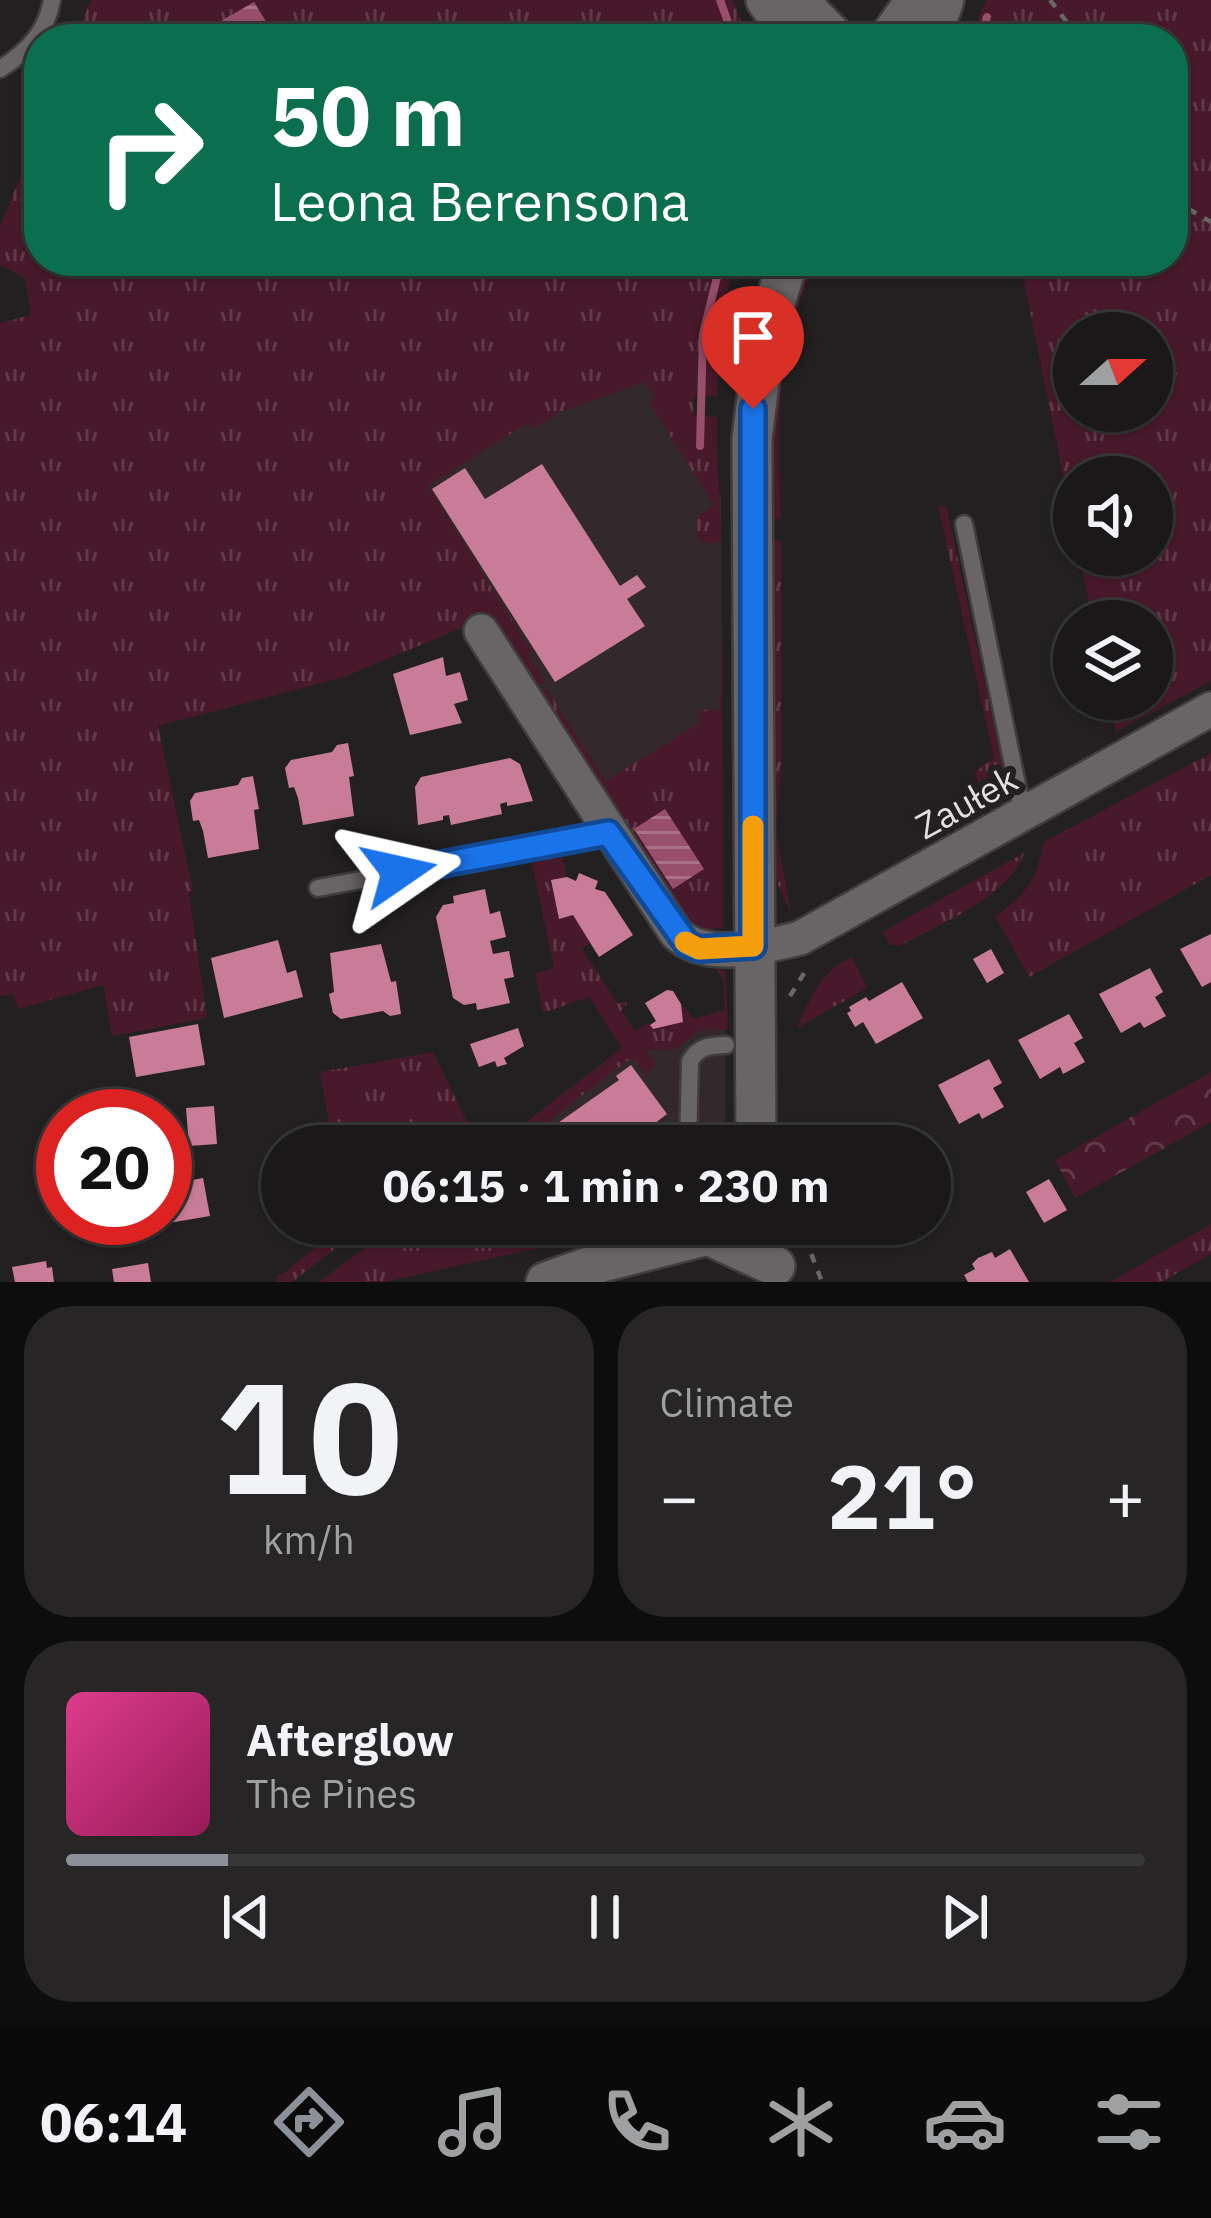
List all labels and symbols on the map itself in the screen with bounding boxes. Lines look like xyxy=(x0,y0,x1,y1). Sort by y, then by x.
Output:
pin xyxy=(702,286,804,409)
north arrow xyxy=(1053,312,1173,432)
street label: Zaułek xyxy=(907,755,1025,849)
position arrow xyxy=(336,809,462,935)
speed limit sign: 20 xyxy=(36,1089,192,1245)

